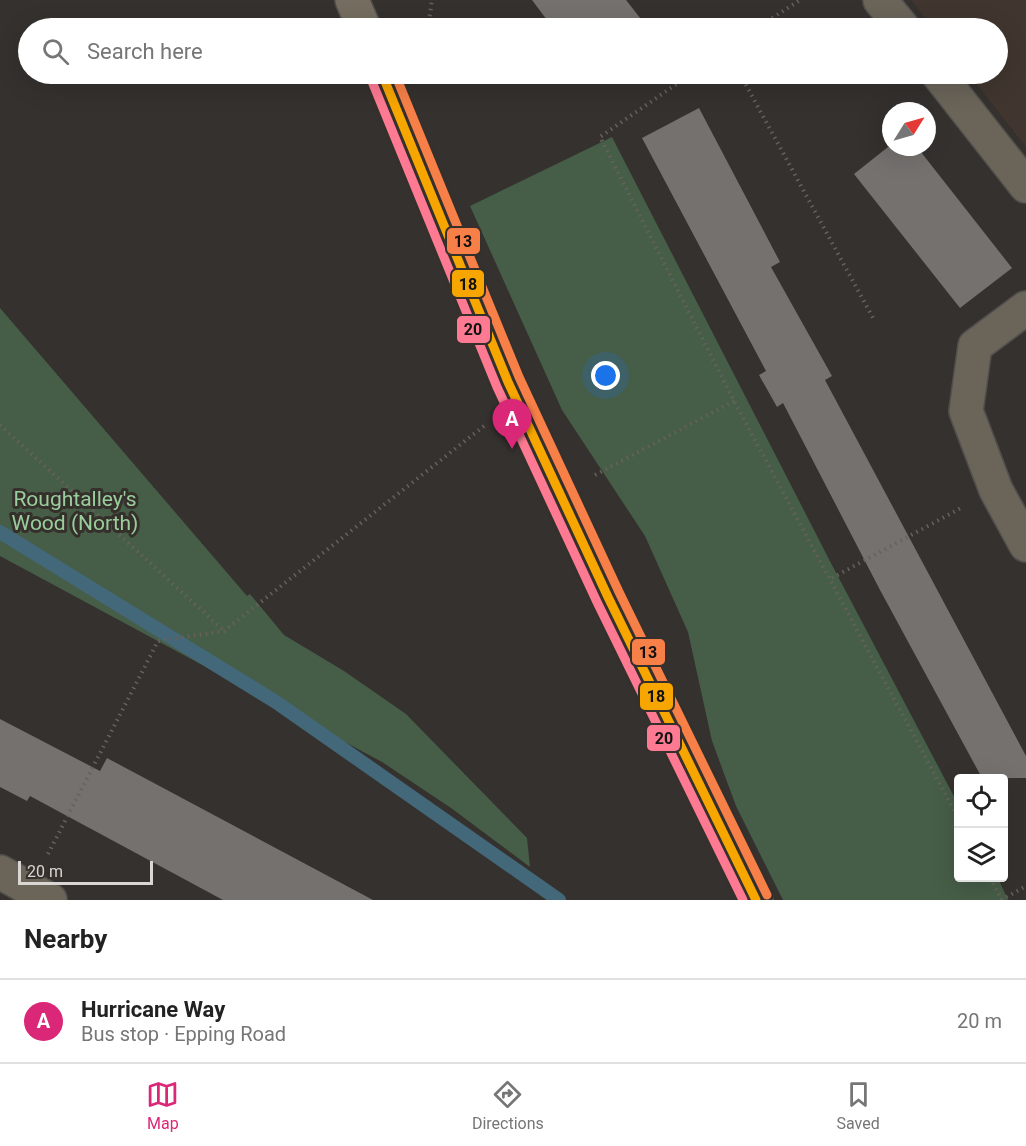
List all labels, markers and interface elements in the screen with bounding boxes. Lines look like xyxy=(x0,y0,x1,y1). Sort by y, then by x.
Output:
search box xyxy=(18,18,1008,84)
icon: search xyxy=(39,35,72,68)
text: Search here xyxy=(87,39,203,64)
north arrow xyxy=(882,102,936,156)
line badge: 13 xyxy=(446,227,481,255)
text: 13 xyxy=(454,232,472,251)
line badge: 18 xyxy=(451,269,485,298)
text: 18 xyxy=(459,275,477,294)
line badge: 20 xyxy=(456,315,491,344)
text: 20 xyxy=(464,320,482,339)
your location xyxy=(591,361,620,390)
pin: A xyxy=(492,400,532,449)
park label: Roughtalley's Wood (North) xyxy=(12,487,138,535)
line badge: 13 xyxy=(631,638,666,666)
text: 13 xyxy=(639,643,657,662)
line badge: 18 xyxy=(639,682,674,711)
text: 18 xyxy=(647,687,665,706)
line badge: 20 xyxy=(646,724,681,752)
text: 20 xyxy=(655,729,673,748)
map controls xyxy=(954,774,1008,882)
button: locate xyxy=(954,774,1008,828)
button: layers xyxy=(954,828,1008,882)
scale bar xyxy=(18,858,153,886)
text: 20 m xyxy=(27,862,63,881)
text: Nearby xyxy=(24,924,107,954)
text: Hurricane Way xyxy=(81,997,225,1022)
text: A xyxy=(37,1009,50,1033)
text: 20 m xyxy=(957,1009,1002,1033)
text: Bus stop · Epping Road xyxy=(81,1022,286,1046)
tab: Map xyxy=(146,1078,179,1133)
tab: Directions xyxy=(472,1078,544,1133)
tab: Saved xyxy=(836,1078,880,1133)

